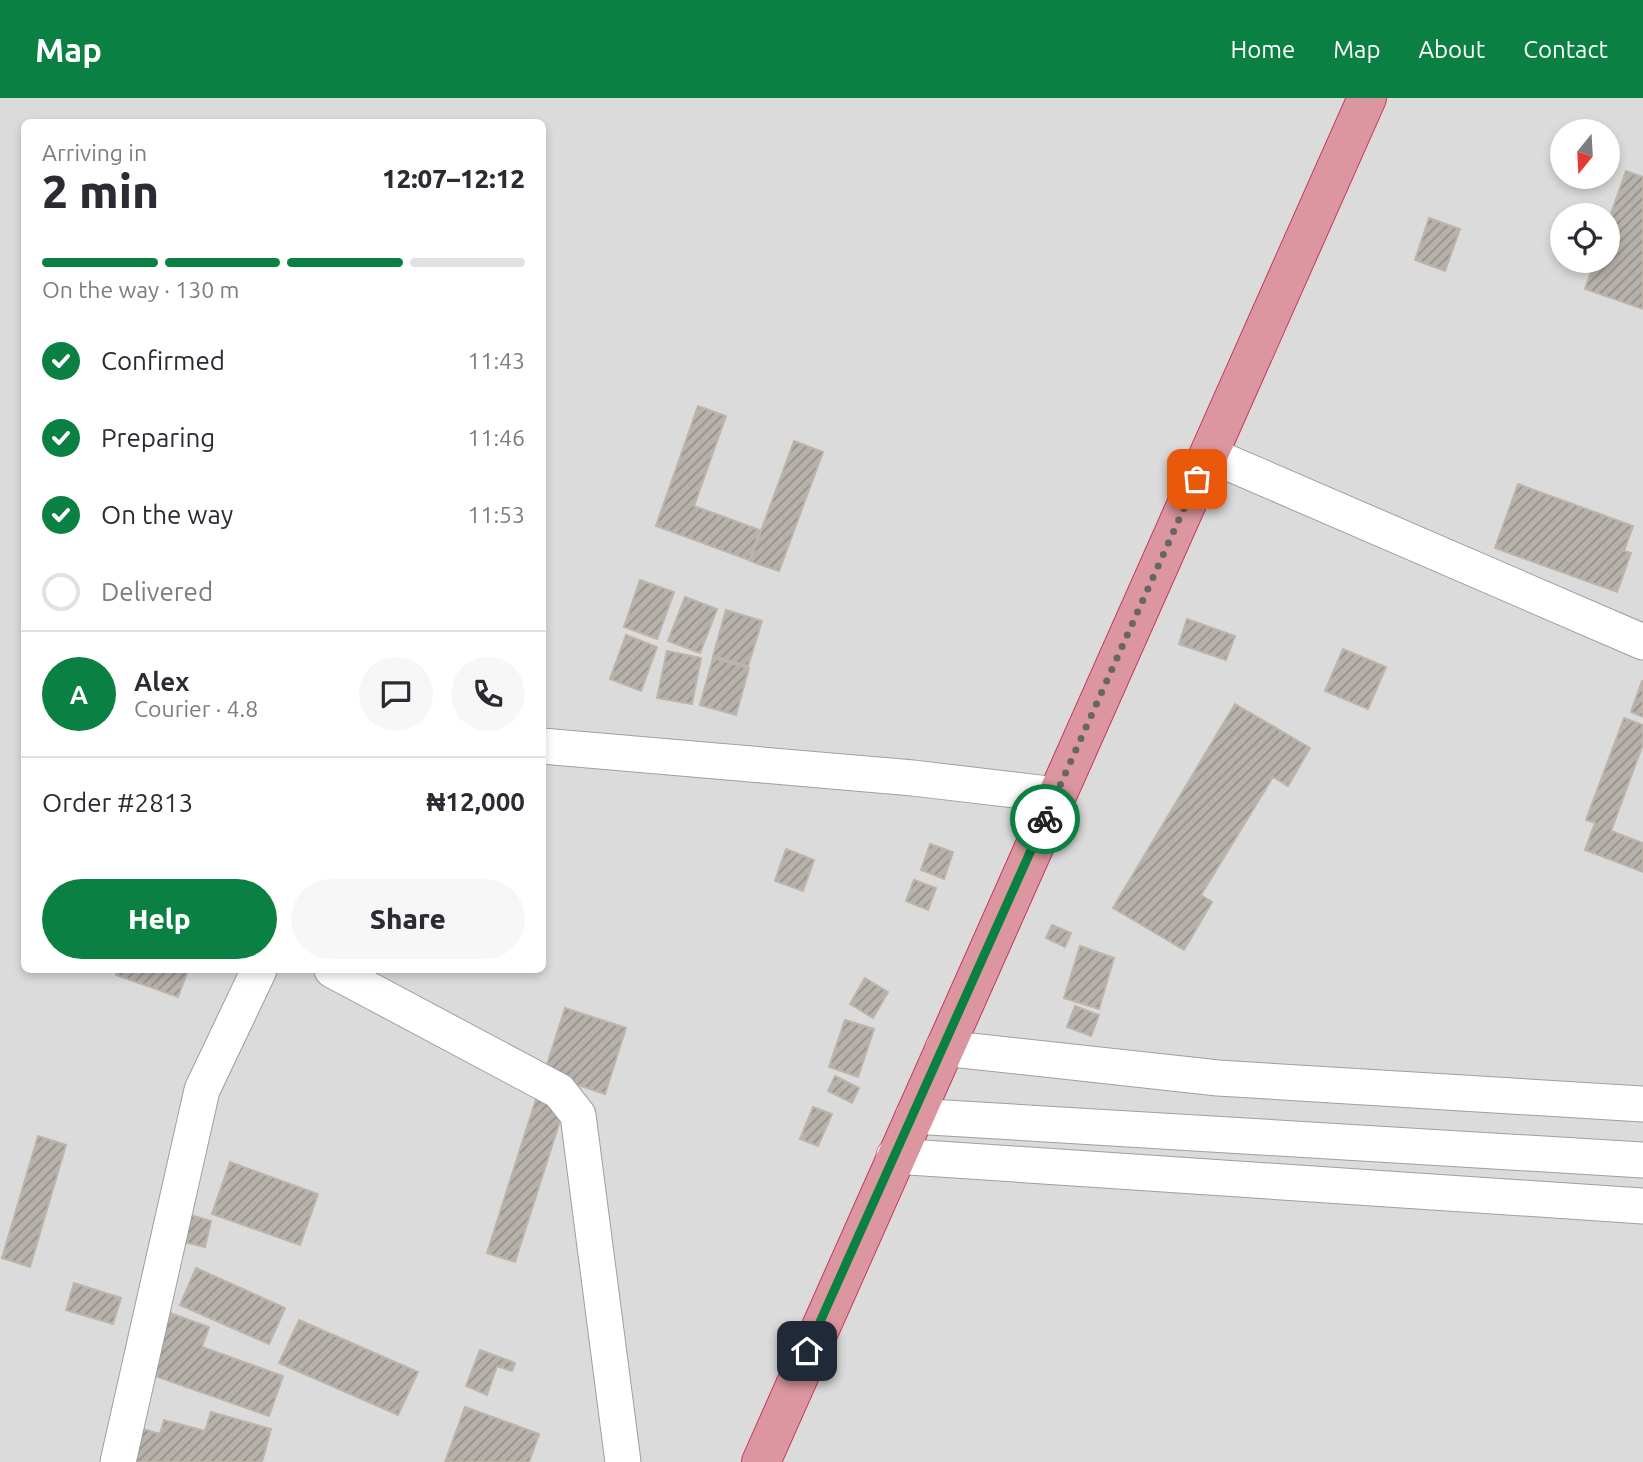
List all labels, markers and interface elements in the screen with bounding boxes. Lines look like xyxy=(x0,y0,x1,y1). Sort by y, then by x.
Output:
text: Map xyxy=(35,31,102,68)
text: Home xyxy=(1230,36,1295,63)
text: Map xyxy=(1333,36,1380,63)
text: About xyxy=(1418,36,1485,63)
text: Contact xyxy=(1523,36,1608,63)
north arrow xyxy=(1550,119,1620,189)
map controls xyxy=(1550,119,1620,273)
text: Arriving in xyxy=(42,140,147,165)
text: 12:07–12:12 xyxy=(382,164,525,193)
text: 2 min xyxy=(42,165,159,217)
button: locate xyxy=(1550,203,1620,273)
text: On the way · 130 m xyxy=(42,277,239,302)
icon: check xyxy=(42,342,80,380)
text: Confirmed xyxy=(101,346,225,375)
text: 11:43 xyxy=(467,348,525,373)
icon: check xyxy=(42,419,80,457)
text: Preparing xyxy=(101,423,215,452)
text: 11:46 xyxy=(467,425,525,450)
pin xyxy=(1167,449,1227,509)
icon: bag xyxy=(1178,460,1216,498)
icon: check xyxy=(42,496,80,534)
text: On the way xyxy=(101,500,233,529)
text: 11:53 xyxy=(467,502,525,527)
text: Delivered xyxy=(101,577,213,606)
button: chat xyxy=(359,657,433,731)
button: phone xyxy=(451,657,525,731)
text: Alex xyxy=(134,667,189,696)
text: A xyxy=(70,680,88,709)
text: Courier · 4.8 xyxy=(134,696,258,721)
courier xyxy=(1010,784,1080,854)
text: ₦12,000 xyxy=(427,787,525,816)
text: Order #2813 xyxy=(42,788,193,817)
icon: bike xyxy=(1026,800,1064,838)
button: Help xyxy=(42,879,277,959)
button: Share xyxy=(291,879,525,959)
pin xyxy=(777,1321,837,1381)
icon: home xyxy=(788,1332,826,1370)

